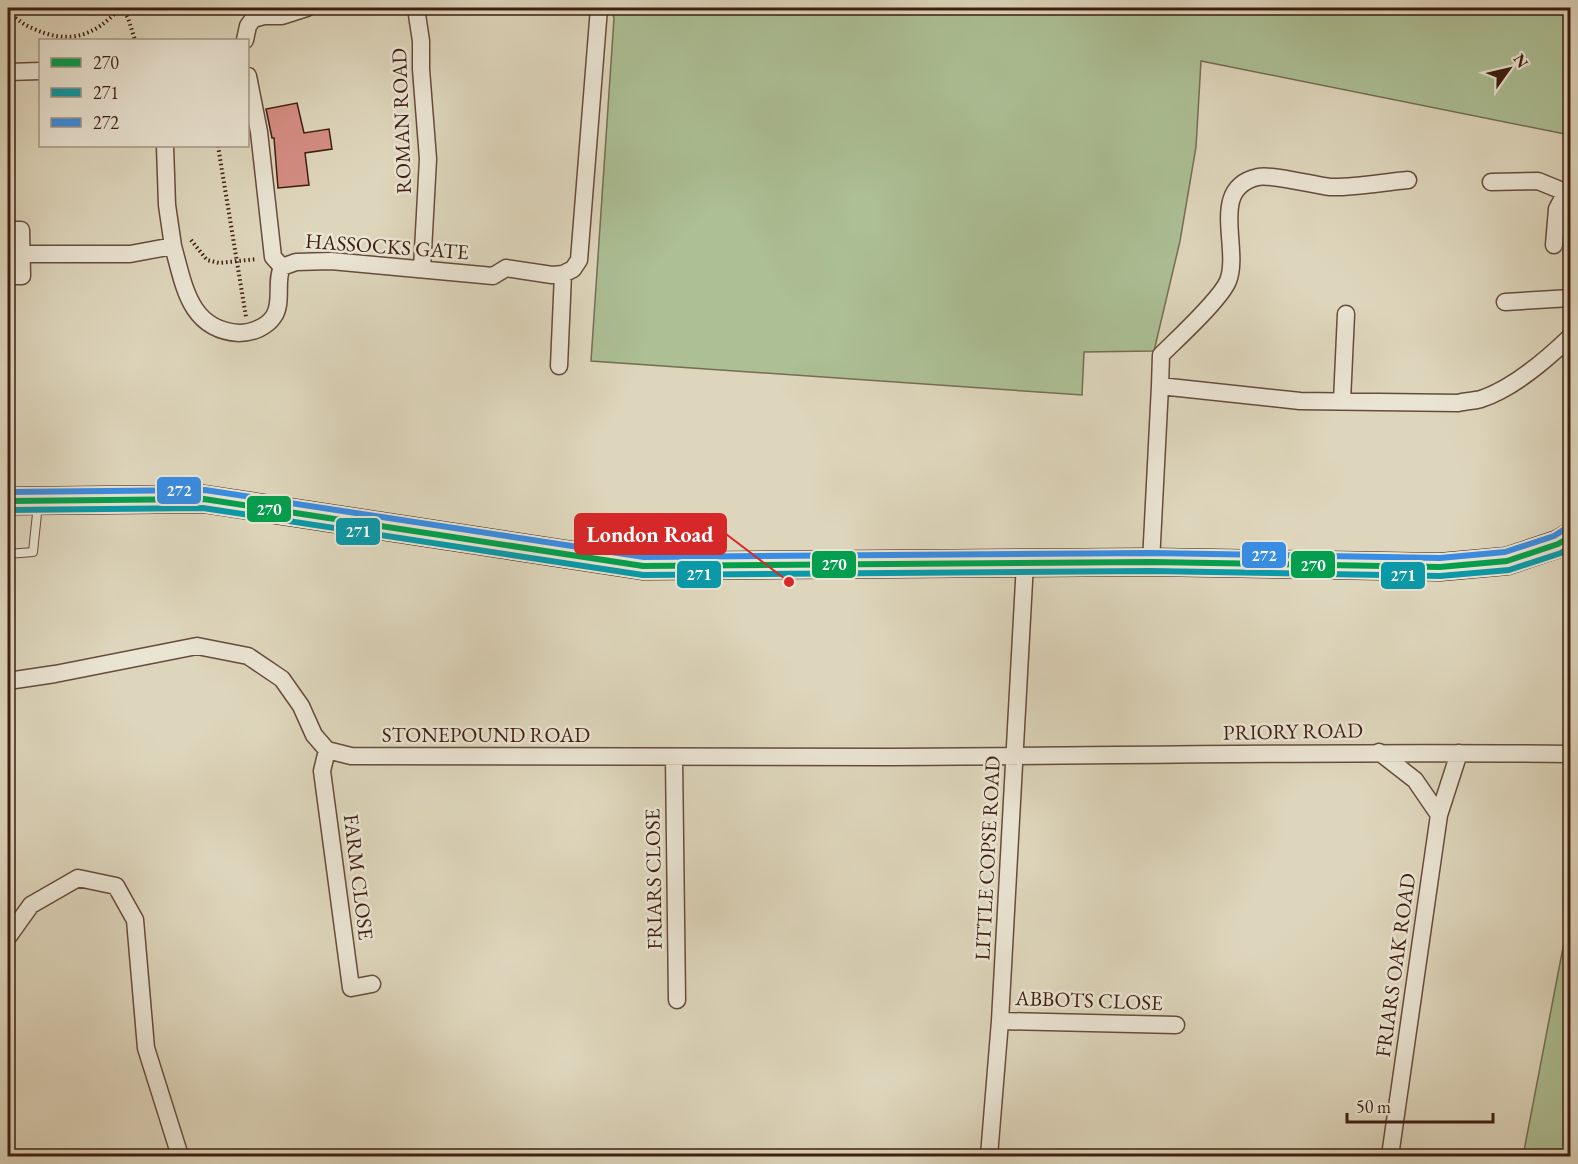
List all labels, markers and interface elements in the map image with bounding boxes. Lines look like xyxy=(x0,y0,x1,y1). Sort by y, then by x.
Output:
legend xyxy=(39,39,249,147)
north arrow xyxy=(1479,39,1539,99)
street label: ROMAN ROAD xyxy=(385,47,417,194)
text: N xyxy=(1509,50,1533,72)
text: 270 xyxy=(93,51,119,74)
text: 271 xyxy=(93,81,119,104)
text: 272 xyxy=(93,111,119,134)
street label: HASSOCKS GATE xyxy=(304,227,470,265)
line badge: 272 xyxy=(156,476,202,505)
text: 272 xyxy=(166,480,192,501)
line badge: 270 xyxy=(246,495,292,523)
text: 270 xyxy=(256,499,282,520)
callout: London Road xyxy=(575,514,726,554)
line badge: 271 xyxy=(335,517,381,546)
text: London Road xyxy=(587,520,713,549)
text: 271 xyxy=(345,521,371,542)
line badge: 272 xyxy=(1241,541,1287,569)
text: 272 xyxy=(1251,545,1277,566)
line badge: 270 xyxy=(811,550,857,579)
line badge: 270 xyxy=(1290,550,1336,579)
text: 270 xyxy=(821,554,847,575)
text: 270 xyxy=(1300,555,1326,576)
line badge: 271 xyxy=(676,560,722,589)
line badge: 271 xyxy=(1380,561,1426,590)
text: 271 xyxy=(686,564,712,585)
text: 271 xyxy=(1390,565,1416,586)
street label: PRIORY ROAD xyxy=(1223,716,1363,746)
street label: STONEPOUND ROAD xyxy=(382,721,590,748)
street label: LITTLE COPSE ROAD xyxy=(968,755,1006,961)
street label: FRIARS CLOSE xyxy=(638,808,668,950)
street label: FARM CLOSE xyxy=(338,813,380,942)
street label: FRIARS OAK ROAD xyxy=(1369,871,1421,1059)
street label: ABBOTS CLOSE xyxy=(1014,984,1163,1016)
scale bar xyxy=(1347,1086,1492,1124)
text: 50 m xyxy=(1356,1095,1391,1118)

